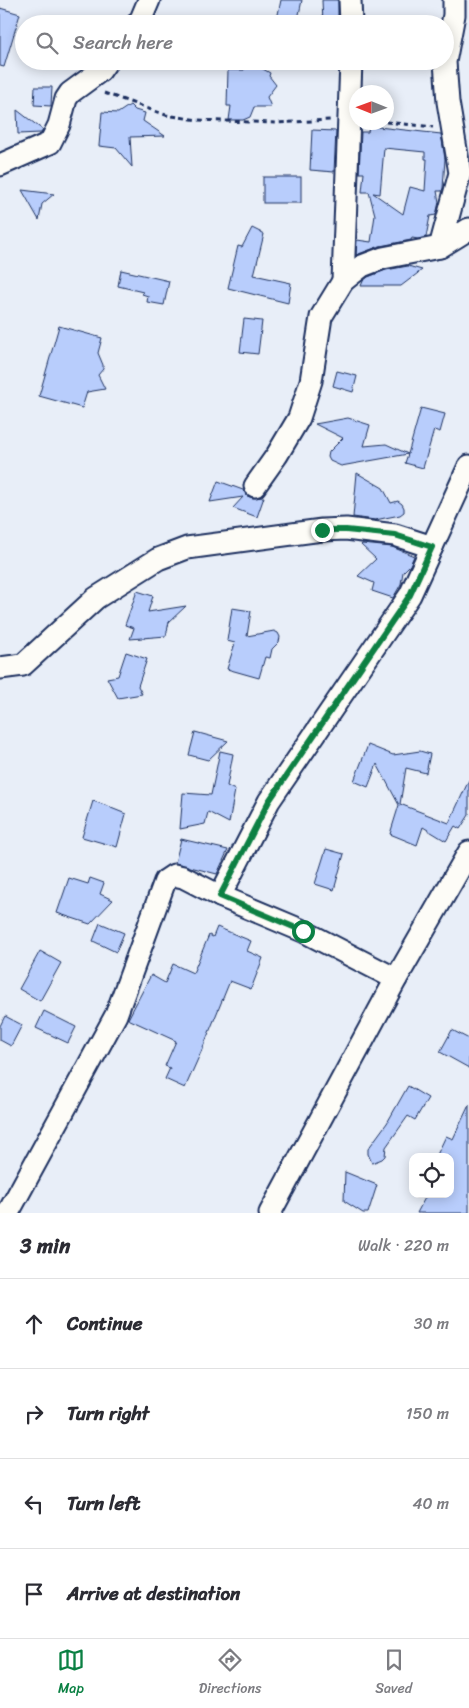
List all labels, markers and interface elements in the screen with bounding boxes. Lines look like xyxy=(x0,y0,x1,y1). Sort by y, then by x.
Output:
search box xyxy=(15,15,454,70)
text: Search here xyxy=(73,26,173,59)
icon: search xyxy=(33,29,61,57)
north arrow xyxy=(349,85,394,130)
route end xyxy=(311,519,334,542)
route start xyxy=(292,920,315,943)
map controls xyxy=(409,1153,454,1198)
button: locate xyxy=(409,1153,454,1198)
text: 3 min xyxy=(20,1227,70,1265)
text: Walk · 220 m xyxy=(358,1231,449,1260)
text: Continue xyxy=(67,1307,143,1340)
text: 30 m xyxy=(414,1309,449,1338)
icon: ahead xyxy=(20,1310,48,1338)
text: Turn right xyxy=(67,1397,149,1430)
text: 150 m xyxy=(406,1399,449,1428)
icon: right xyxy=(20,1400,48,1428)
text: Turn left xyxy=(67,1487,140,1520)
text: 40 m xyxy=(412,1489,449,1518)
icon: left xyxy=(20,1490,48,1518)
text: Arrive at destination xyxy=(67,1577,240,1610)
icon: arrive xyxy=(20,1580,48,1608)
tab: Map xyxy=(57,1646,85,1701)
tab: Directions xyxy=(199,1646,261,1701)
tab: Saved xyxy=(375,1646,412,1701)

